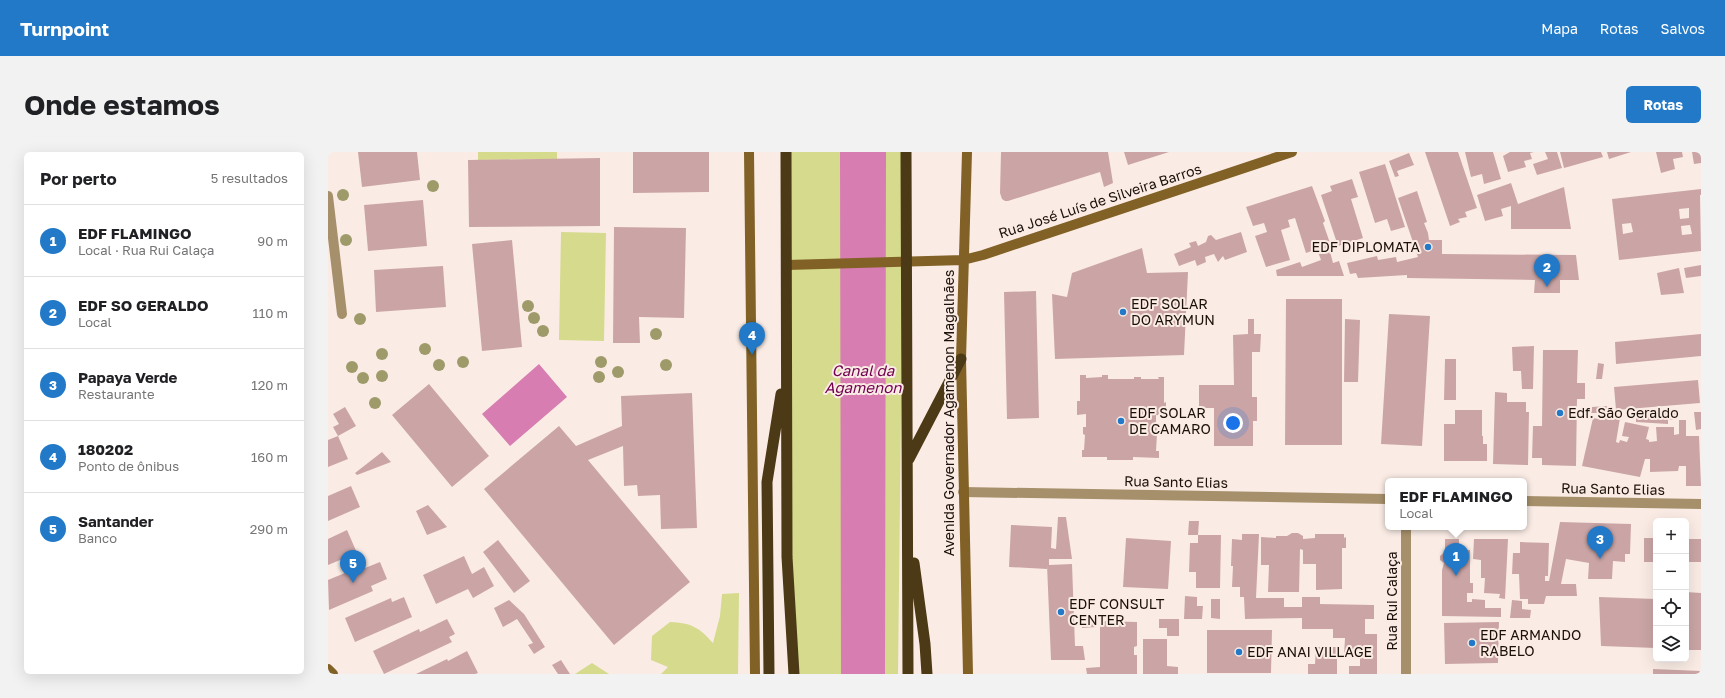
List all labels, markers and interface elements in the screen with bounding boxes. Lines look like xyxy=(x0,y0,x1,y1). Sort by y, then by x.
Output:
text: Turnpoint xyxy=(20,17,109,40)
text: Mapa xyxy=(1541,20,1578,37)
text: Rotas xyxy=(1600,20,1639,37)
text: Salvos xyxy=(1661,20,1705,37)
button: Rotas xyxy=(1626,86,1701,123)
text: Onde estamos xyxy=(24,88,220,121)
street label: Rua José Luís de Silveira Barros xyxy=(996,160,1203,241)
text: Por perto xyxy=(40,168,117,189)
text: 5 resultados xyxy=(211,170,288,186)
text: EDF FLAMINGO xyxy=(78,224,192,242)
text: 1 xyxy=(50,233,56,249)
text: 90 m xyxy=(257,233,288,249)
place label: EDF DIPLOMATA xyxy=(1311,238,1421,255)
text: Local · Rua Rui Calaça xyxy=(78,242,214,258)
marker: EDF DIPLOMATA xyxy=(1423,242,1433,252)
pin: 2 xyxy=(1534,254,1560,287)
street label: Avenida Governador Agamenon Magalhães xyxy=(940,270,957,556)
place label: EDF SOLAR DO ARYMUN xyxy=(1131,295,1215,328)
text: EDF SO GERALDO xyxy=(78,296,208,314)
text: 2 xyxy=(49,305,57,321)
text: 110 m xyxy=(253,305,288,321)
marker: EDF SOLAR DO ARYMUN xyxy=(1118,307,1128,317)
text: Local xyxy=(78,314,112,330)
pin: 4 xyxy=(739,322,765,355)
water label: Canal da Agamenon xyxy=(824,361,902,397)
text: Papaya Verde xyxy=(78,368,177,386)
text: 3 xyxy=(49,377,57,393)
text: 120 m xyxy=(251,377,288,393)
text: Restaurante xyxy=(78,386,154,402)
place label: EDF SOLAR DE CAMARO xyxy=(1129,404,1211,437)
place label: Edf. São Geraldo xyxy=(1568,404,1679,421)
marker: Edf. São Geraldo xyxy=(1555,408,1565,418)
your location xyxy=(1223,413,1243,433)
marker: EDF SOLAR DE CAMARO xyxy=(1116,416,1126,426)
text: 180202 xyxy=(78,440,133,458)
text: 4 xyxy=(49,449,57,465)
text: 160 m xyxy=(251,449,288,465)
text: Ponto de ônibus xyxy=(78,458,179,474)
street label: Rua Santo Elias xyxy=(1124,472,1228,491)
popup xyxy=(1385,478,1527,530)
street label: Rua Santo Elias xyxy=(1561,479,1665,498)
text: EDF FLAMINGO xyxy=(1399,487,1513,505)
text: Local xyxy=(1399,505,1433,521)
text: Santander xyxy=(78,512,154,530)
map controls xyxy=(1653,518,1689,662)
button: + xyxy=(1653,518,1689,554)
text: 5 xyxy=(49,521,57,537)
text: 290 m xyxy=(250,521,288,537)
pin: 3 xyxy=(1587,526,1613,559)
text: Banco xyxy=(78,530,117,546)
pin: 1 xyxy=(1443,543,1469,576)
pin: 5 xyxy=(340,550,366,583)
street label: Rua Rui Calaça xyxy=(1383,551,1400,651)
button: − xyxy=(1653,554,1689,590)
button: locate xyxy=(1653,590,1689,626)
place label: EDF CONSULT CENTER xyxy=(1069,595,1165,628)
marker: EDF CONSULT CENTER xyxy=(1056,607,1066,617)
place label: EDF ARMANDO RABELO xyxy=(1480,626,1581,659)
button: layers xyxy=(1653,626,1689,662)
marker: EDF ARMANDO RABELO xyxy=(1467,638,1477,648)
place label: EDF ANAI VILLAGE xyxy=(1247,643,1372,660)
marker: EDF ANAI VILLAGE xyxy=(1234,647,1244,657)

